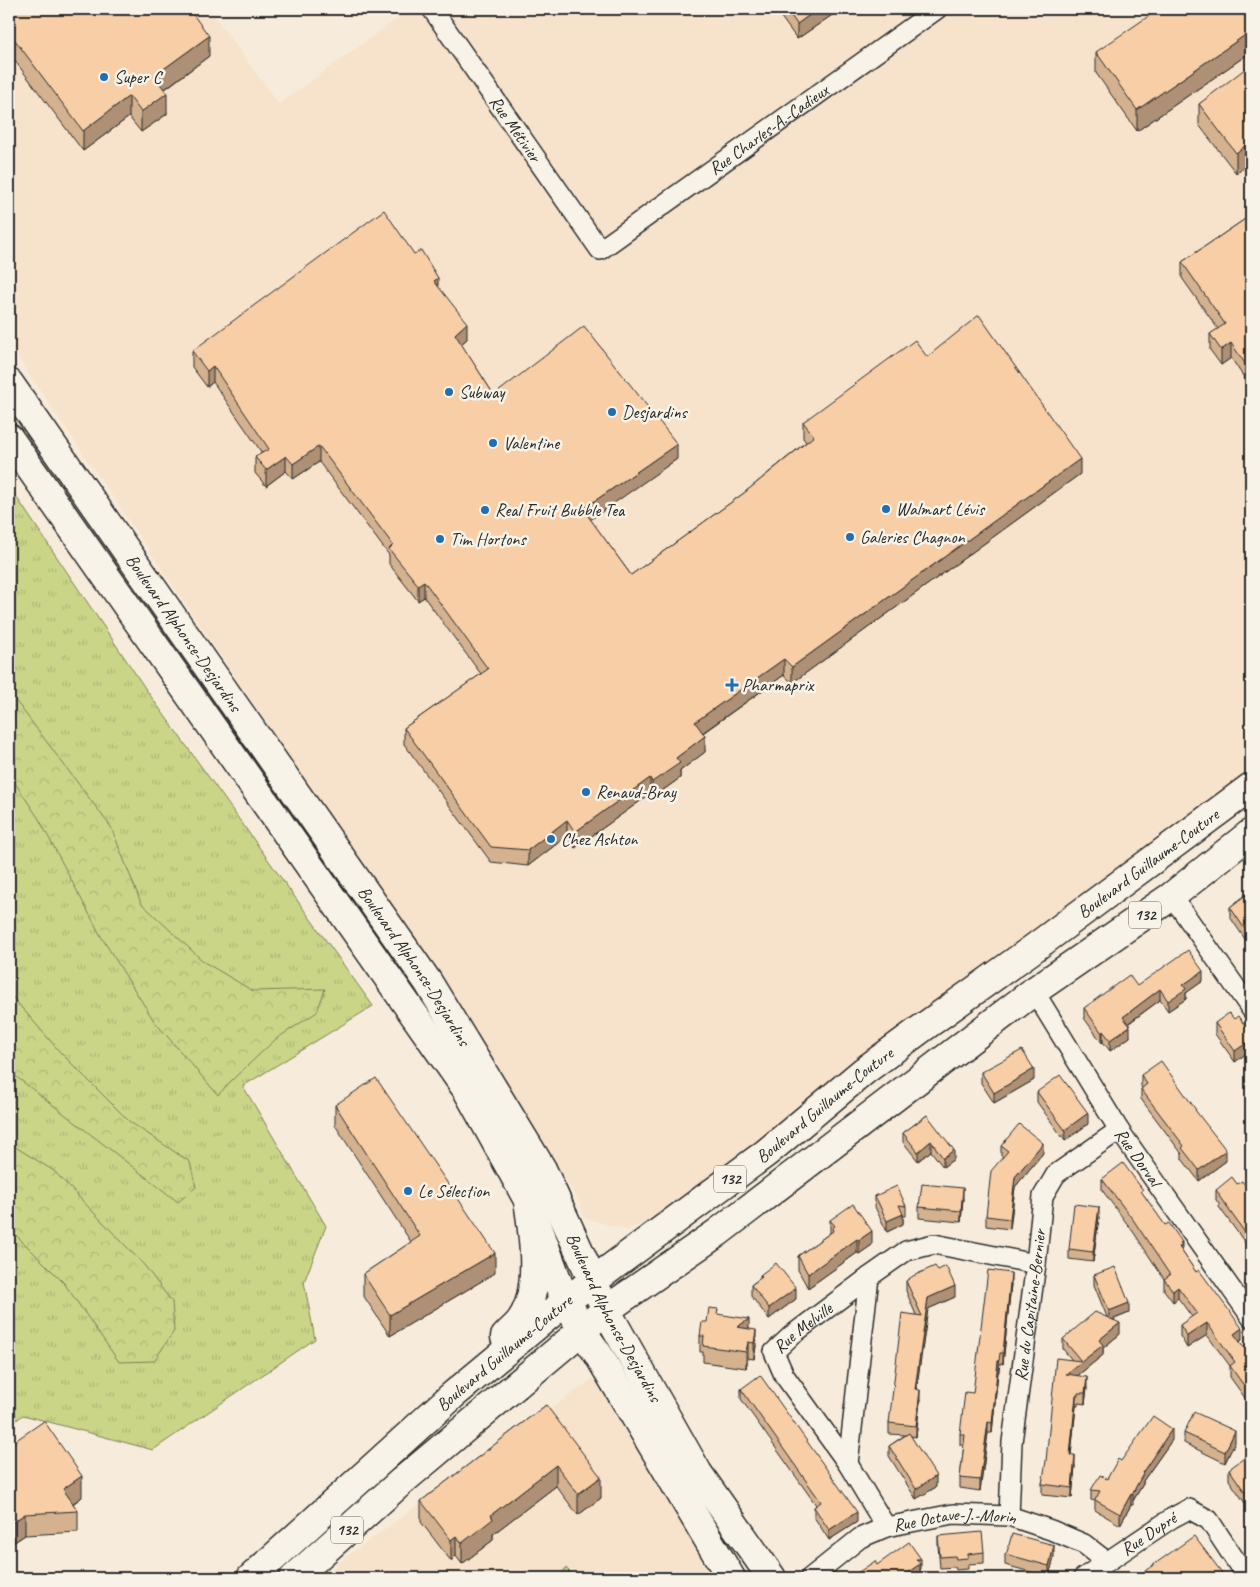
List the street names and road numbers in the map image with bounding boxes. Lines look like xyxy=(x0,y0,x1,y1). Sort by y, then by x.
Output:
street label: Rue Charles-A.-Cadieux xyxy=(704,78,834,180)
street label: Rue Métivier xyxy=(485,91,547,167)
street label: Boulevard Alphonse-Desjardins xyxy=(121,550,248,718)
street label: Boulevard Guillaume-Couture xyxy=(1073,803,1224,923)
street label: Boulevard Alphonse-Desjardins xyxy=(353,882,476,1051)
road number: 132 xyxy=(1129,902,1161,928)
street label: Boulevard Guillaume-Couture xyxy=(752,1042,898,1168)
street label: Rue Dorval xyxy=(1110,1124,1168,1193)
road number: 132 xyxy=(714,1166,746,1192)
street label: Rue du Capitaine-Bernier xyxy=(1009,1227,1051,1382)
street label: Boulevard Alphonse-Desjardins xyxy=(561,1229,668,1407)
street label: Boulevard Guillaume-Couture xyxy=(432,1289,577,1416)
street label: Rue Melville xyxy=(769,1297,838,1358)
street label: Rue Octave-J.-Morin xyxy=(891,1503,1021,1536)
street label: Rue Dupré xyxy=(1117,1506,1183,1560)
road number: 132 xyxy=(331,1516,363,1544)

